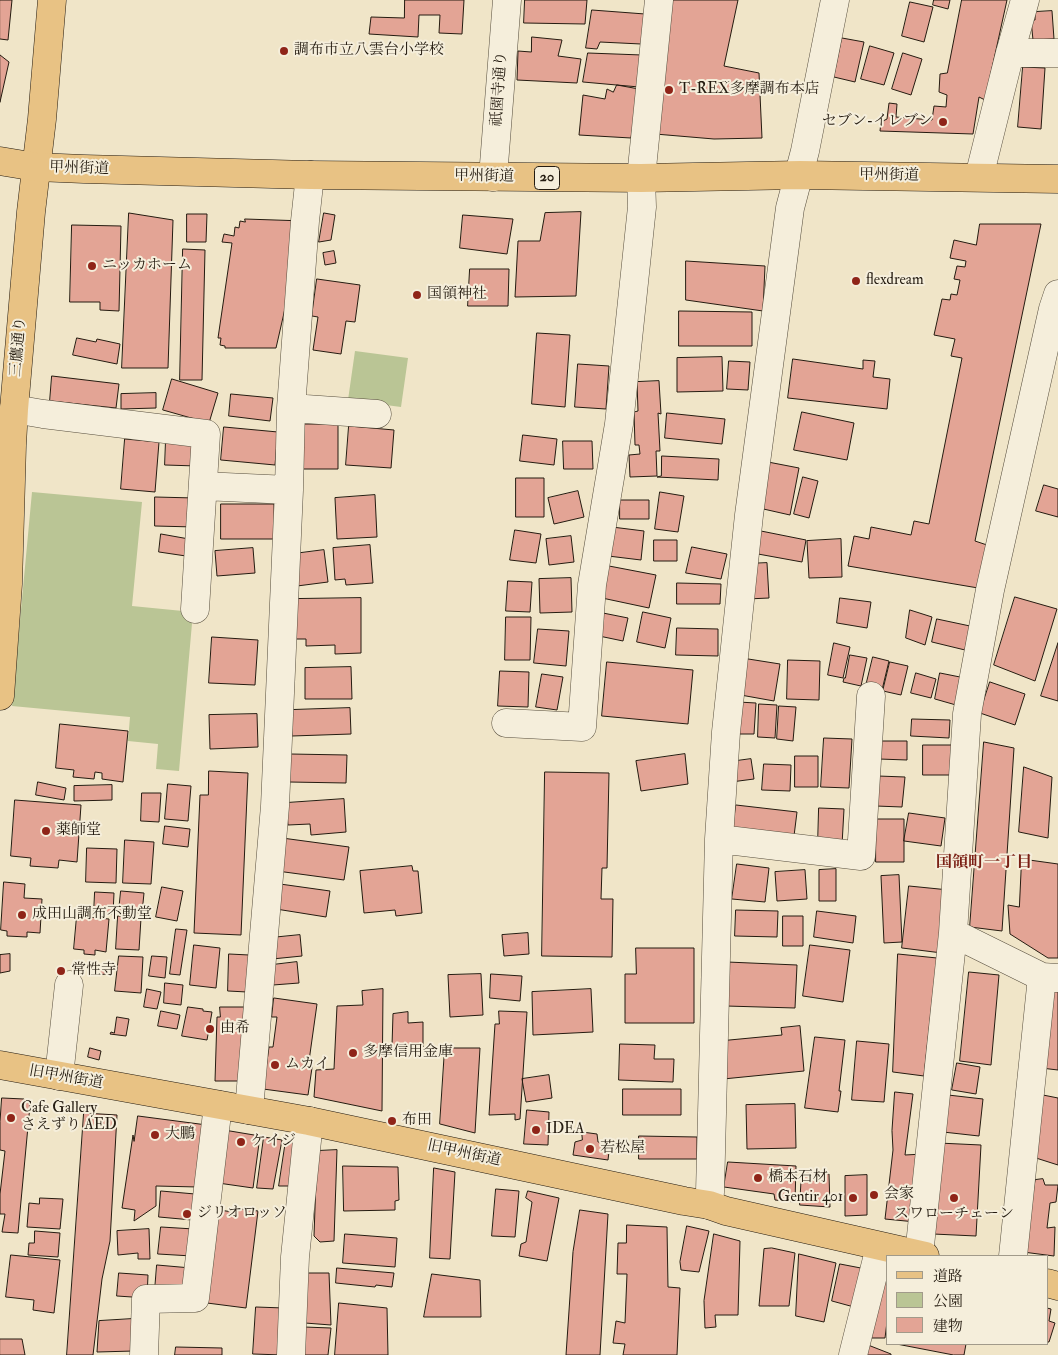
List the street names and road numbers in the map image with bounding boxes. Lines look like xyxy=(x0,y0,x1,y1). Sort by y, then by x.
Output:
street label: 祇園寺通り xyxy=(488,51,512,127)
street label: 甲州街道 xyxy=(49,159,109,179)
street label: 甲州街道 xyxy=(859,166,919,186)
street label: 甲州街道 xyxy=(454,167,514,187)
road number: 20 xyxy=(534,167,560,190)
street label: 三鷹通り xyxy=(7,316,31,378)
street label: 旧甲州街道 xyxy=(28,1063,104,1093)
street label: 旧甲州街道 xyxy=(425,1137,503,1171)

